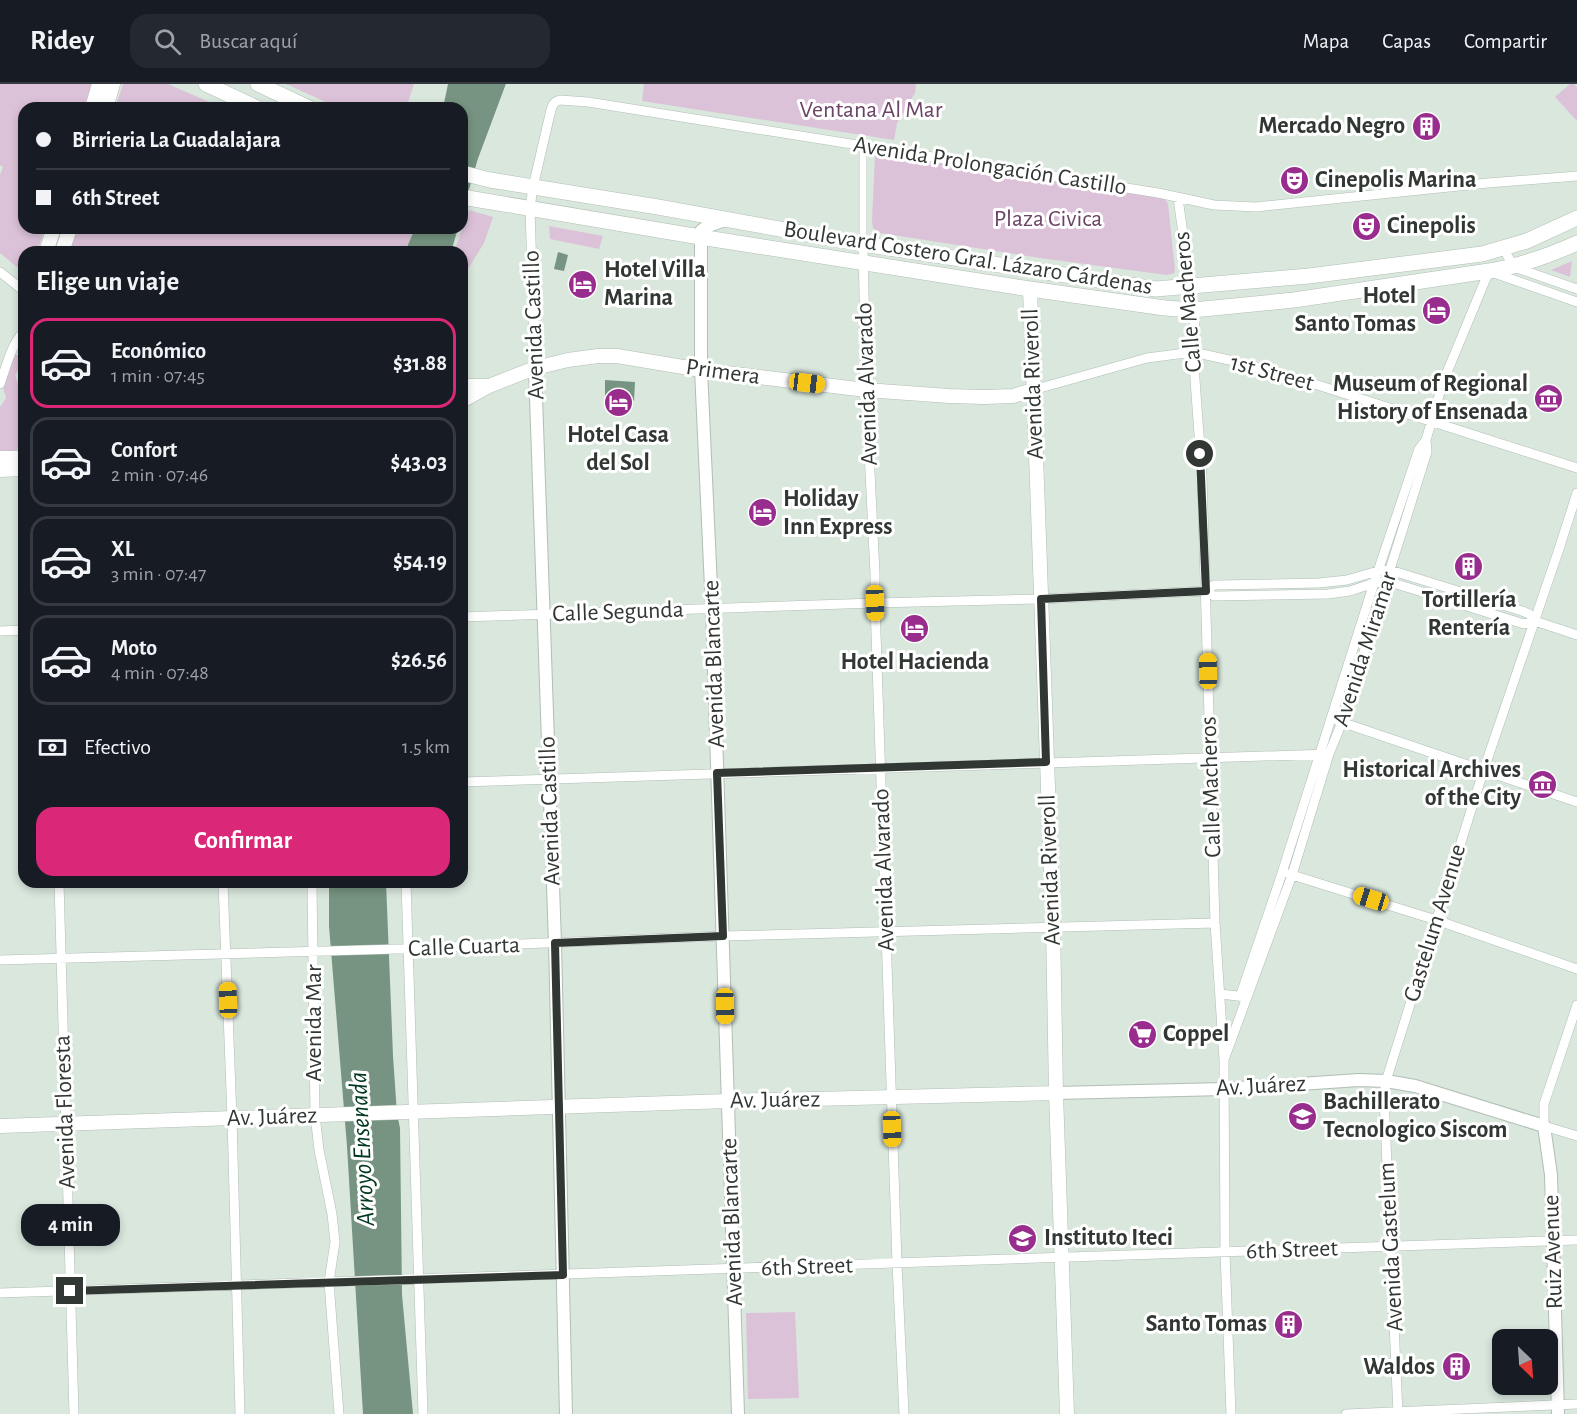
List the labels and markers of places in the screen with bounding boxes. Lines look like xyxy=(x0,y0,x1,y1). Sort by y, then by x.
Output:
building icon: Mercado Negro xyxy=(1410,110,1442,142)
place label: Mercado Negro xyxy=(1258,114,1405,138)
theatre icon: Cinepolis Marina xyxy=(1278,164,1310,196)
place label: Cinepolis Marina xyxy=(1315,168,1477,192)
theatre icon: Cinepolis xyxy=(1350,210,1382,242)
place label: Cinepolis xyxy=(1387,214,1476,238)
place label: Hotel Villa Marina xyxy=(604,258,706,310)
hotel icon: Hotel Villa Marina xyxy=(567,268,599,300)
place label: Hotel Santo Tomas xyxy=(1295,284,1416,336)
hotel icon: Hotel Santo Tomas xyxy=(1421,294,1453,326)
place label: Museum of Regional History of Ensenada xyxy=(1333,372,1528,424)
museum icon: Museum of Regional History of Ensenada xyxy=(1533,382,1565,414)
hotel icon: Hotel Casa del Sol xyxy=(602,386,634,418)
place label: Hotel Casa del Sol xyxy=(567,423,669,475)
place label: Holiday Inn Express xyxy=(783,487,893,539)
hotel icon: Holiday Inn Express xyxy=(746,497,778,529)
building icon: Tortillería Rentería xyxy=(1453,551,1485,583)
place label: Tortillería Rentería xyxy=(1421,588,1517,640)
hotel icon: Hotel Hacienda xyxy=(899,613,931,645)
place label: Hotel Hacienda xyxy=(841,650,989,674)
place label: Historical Archives of the City xyxy=(1342,758,1521,810)
museum icon: Historical Archives of the City xyxy=(1526,768,1558,800)
supermarket icon: Coppel xyxy=(1126,1018,1158,1050)
place label: Coppel xyxy=(1163,1022,1229,1046)
place label: Bachillerato Tecnologico Siscom xyxy=(1323,1090,1507,1142)
school or university icon: Bachillerato Tecnologico Siscom xyxy=(1286,1100,1318,1132)
school or university icon: Instituto Iteci xyxy=(1007,1222,1039,1254)
place label: Instituto Iteci xyxy=(1044,1226,1173,1250)
building icon: Santo Tomas xyxy=(1272,1308,1304,1340)
place label: Santo Tomas xyxy=(1146,1312,1267,1336)
building icon: Waldos xyxy=(1440,1351,1472,1383)
place label: Waldos xyxy=(1363,1355,1435,1379)

